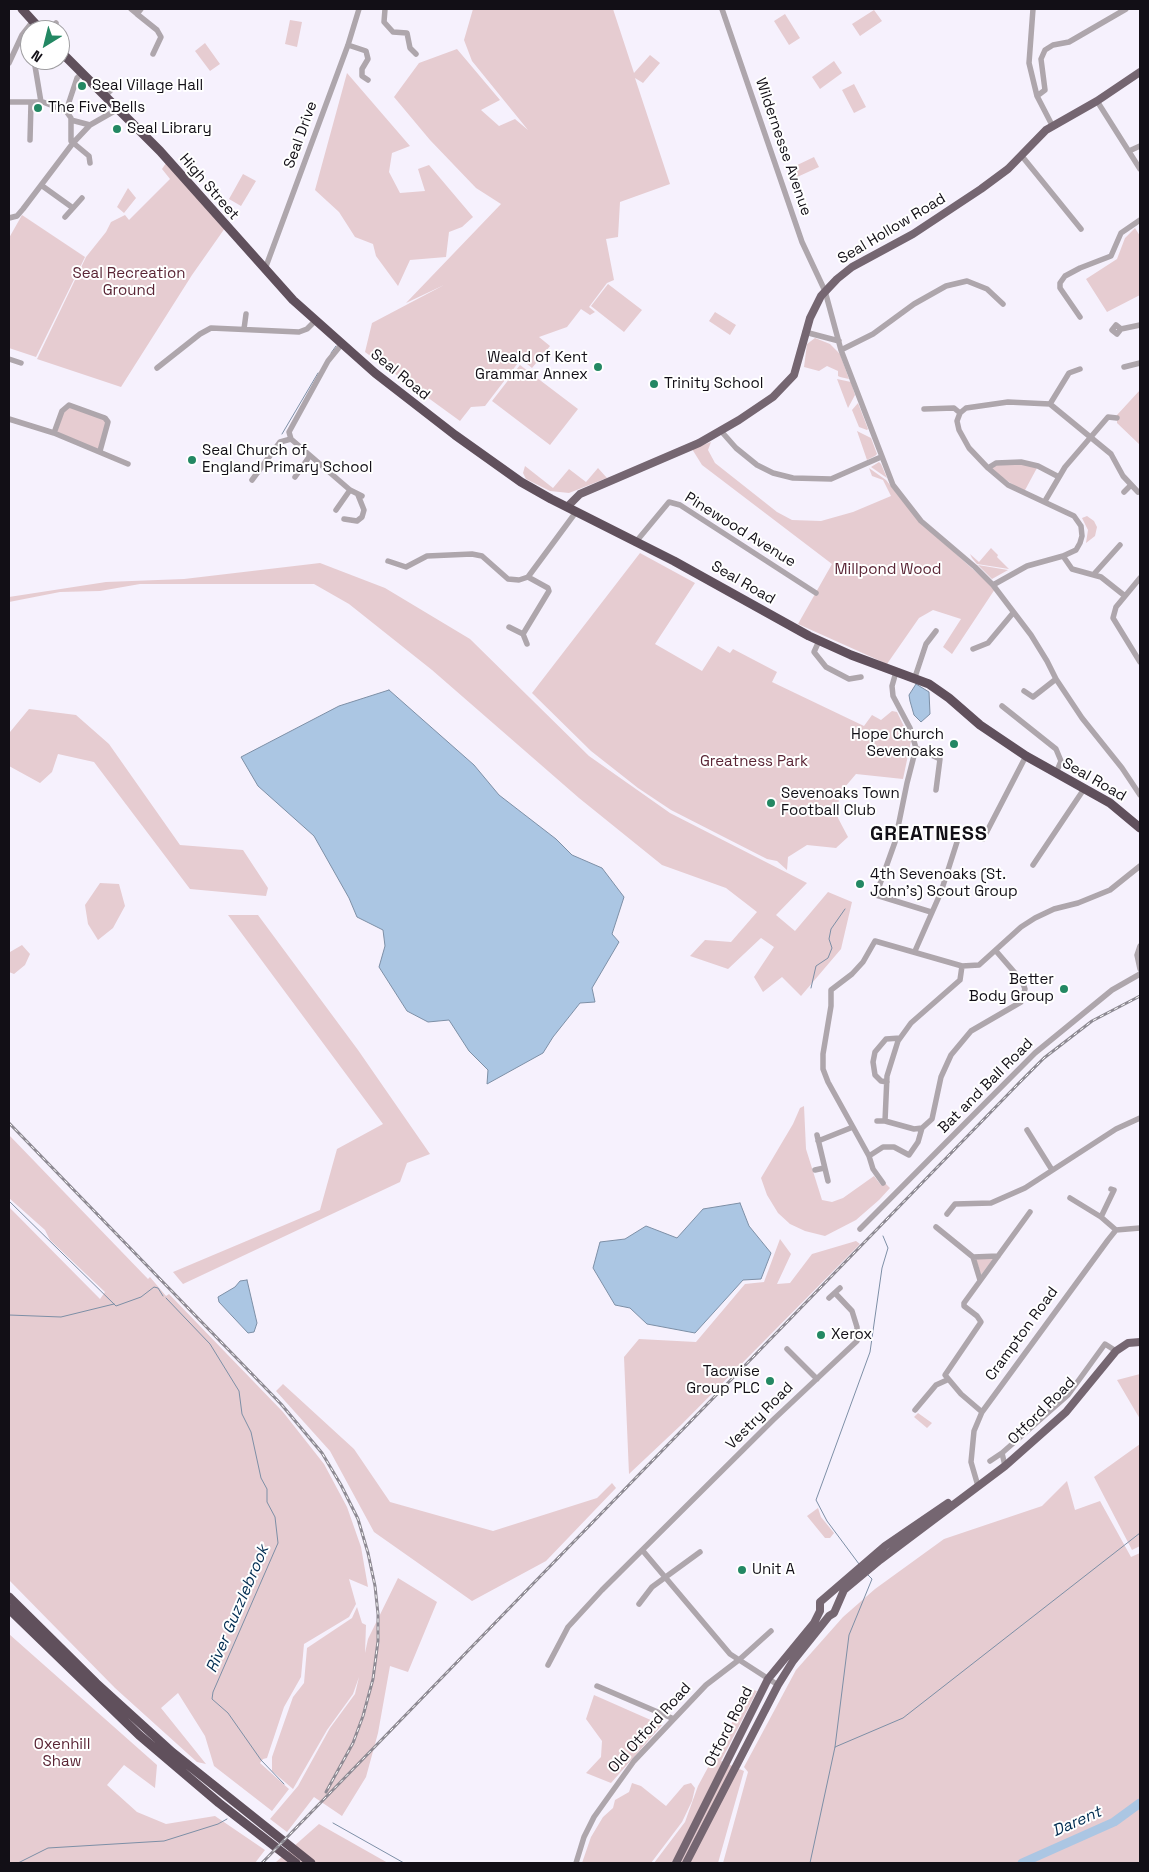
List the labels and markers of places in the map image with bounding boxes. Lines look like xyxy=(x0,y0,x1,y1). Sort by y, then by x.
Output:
place label: Seal Village Hall xyxy=(92,77,203,95)
marker: Seal Village Hall xyxy=(76,80,88,92)
place label: The Five Bells xyxy=(48,99,145,117)
marker: The Five Bells xyxy=(32,102,44,114)
place label: Seal Library xyxy=(127,120,212,138)
marker: Seal Library xyxy=(111,123,123,135)
place label: Weald of Kent Grammar Annex xyxy=(475,349,588,384)
marker: Weald of Kent Grammar Annex xyxy=(592,361,604,373)
place label: Trinity School xyxy=(664,375,763,393)
marker: Trinity School xyxy=(648,378,660,390)
place label: Seal Church of England Primary School xyxy=(202,442,372,477)
marker: Seal Church of England Primary School xyxy=(186,454,198,466)
place label: Hope Church Sevenoaks xyxy=(851,726,944,761)
marker: Hope Church Sevenoaks xyxy=(948,738,960,750)
place label: Sevenoaks Town Football Club xyxy=(781,785,900,820)
marker: Sevenoaks Town Football Club xyxy=(765,797,777,809)
place label: 4th Sevenoaks (St. John's) Scout Group xyxy=(870,866,1018,901)
marker: 4th Sevenoaks (St. John's) Scout Group xyxy=(854,878,866,890)
place label: Better Body Group xyxy=(969,971,1054,1006)
marker: Better Body Group xyxy=(1058,983,1070,995)
place label: Xerox xyxy=(831,1326,872,1344)
marker: Xerox xyxy=(815,1329,827,1341)
place label: Tacwise Group PLC xyxy=(686,1363,760,1398)
marker: Tacwise Group PLC xyxy=(764,1375,776,1387)
place label: Unit A xyxy=(752,1561,795,1579)
marker: Unit A xyxy=(736,1564,748,1576)

